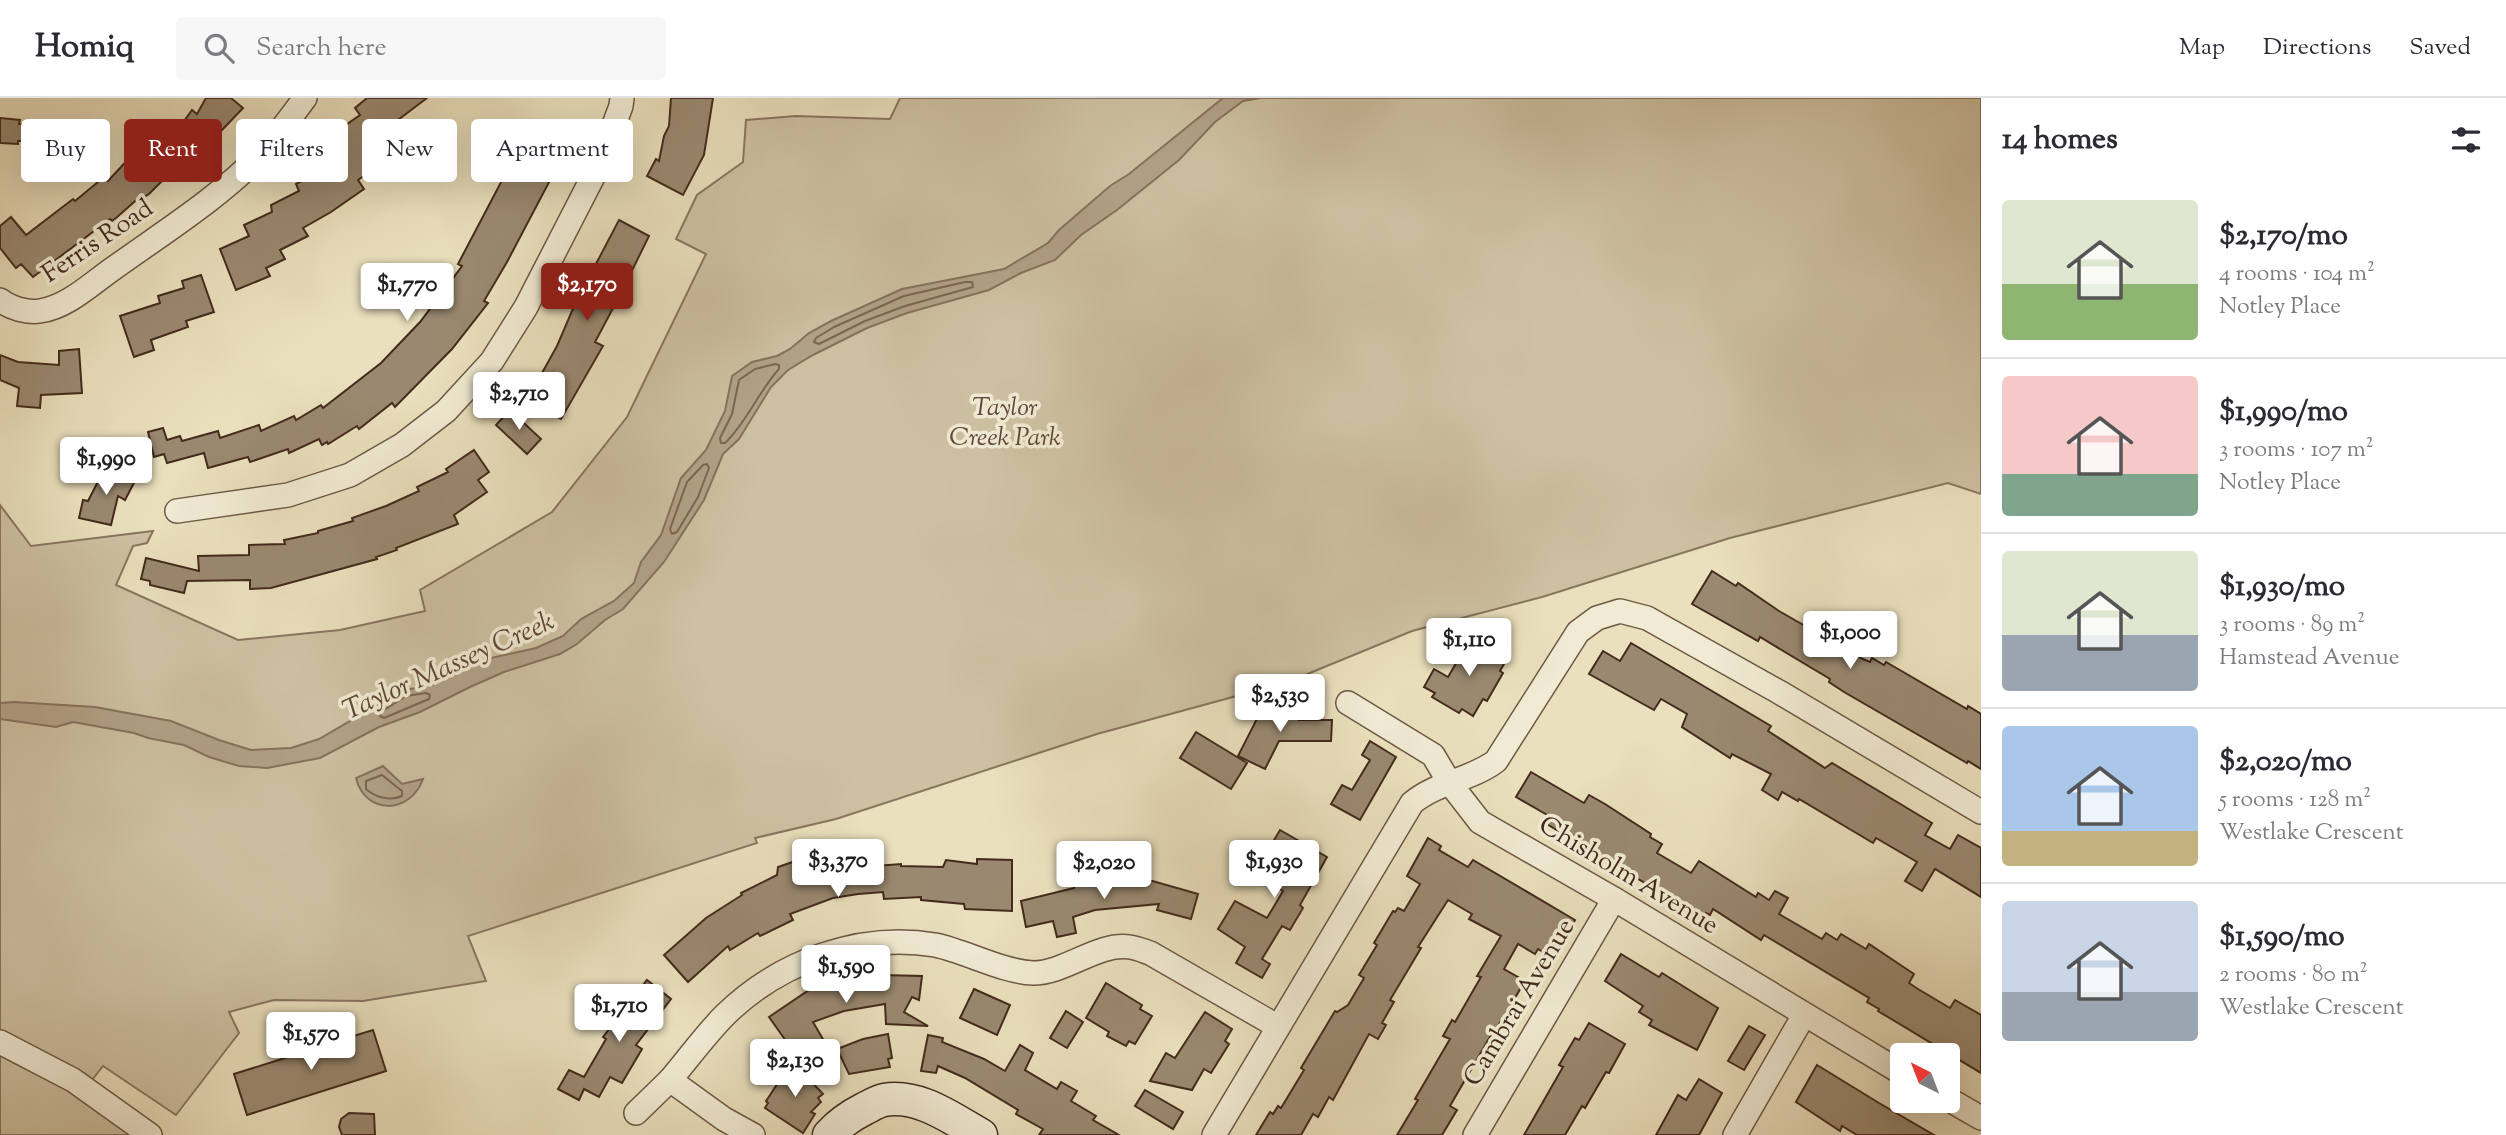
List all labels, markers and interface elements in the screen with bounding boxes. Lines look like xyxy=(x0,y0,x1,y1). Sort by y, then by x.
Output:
search box xyxy=(176,17,666,80)
text: Homiq xyxy=(35,24,134,72)
icon: search xyxy=(200,29,238,67)
text: Search here xyxy=(256,30,387,67)
text: Map xyxy=(2179,31,2225,65)
text: Directions xyxy=(2263,31,2371,65)
text: Saved xyxy=(2409,31,2471,65)
chip: Buy xyxy=(21,119,110,182)
chip: Rent xyxy=(124,119,222,182)
chip: Filters xyxy=(236,119,348,182)
chip: New xyxy=(362,119,457,182)
chip: Apartment xyxy=(471,119,633,182)
text: 14 homes xyxy=(2002,119,2118,162)
icon: filters xyxy=(2447,121,2485,159)
street label: Ferris Road xyxy=(35,191,161,293)
text: $2,170/mo xyxy=(2219,215,2348,258)
icon: home xyxy=(2058,228,2142,312)
text: 4 rooms · 104 m² xyxy=(2219,258,2375,291)
pin: $1,770 xyxy=(350,264,464,323)
pin: $2,170 xyxy=(530,264,644,323)
text: $1,770 xyxy=(377,269,437,302)
text: $2,170 xyxy=(557,269,617,302)
text: Notley Place xyxy=(2219,291,2341,324)
pin: $2,710 xyxy=(462,372,576,432)
text: $2,710 xyxy=(489,378,549,411)
park label: Taylor Creek Park xyxy=(949,390,1061,457)
text: $1,990/mo xyxy=(2219,391,2348,434)
icon: home xyxy=(2058,404,2142,488)
text: 3 rooms · 107 m² xyxy=(2219,434,2374,467)
pin: $1,990 xyxy=(49,438,163,497)
text: $1,990 xyxy=(76,443,136,476)
text: Notley Place xyxy=(2219,467,2341,500)
text: $1,930/mo xyxy=(2219,566,2345,609)
icon: home xyxy=(2058,579,2142,663)
water label: Taylor Massey Creek xyxy=(337,602,562,732)
text: 3 rooms · 89 m² xyxy=(2219,609,2365,642)
pin: $1,000 xyxy=(1793,612,1907,671)
text: $1,000 xyxy=(1819,617,1881,650)
pin: $1,110 xyxy=(1412,618,1526,678)
text: $1,110 xyxy=(1442,624,1496,657)
text: Hamstead Avenue xyxy=(2219,642,2399,675)
pin: $2,530 xyxy=(1223,674,1337,734)
text: $2,530 xyxy=(1251,680,1309,713)
text: $2,020/mo xyxy=(2219,741,2352,784)
icon: home xyxy=(2058,754,2142,838)
text: 5 rooms · 128 m² xyxy=(2219,784,2371,817)
street label: Chisholm Avenue xyxy=(1531,808,1725,944)
text: Westlake Crescent xyxy=(2219,817,2404,850)
pin: $3,370 xyxy=(781,840,895,899)
pin: $1,930 xyxy=(1217,840,1331,900)
pin: $2,020 xyxy=(1047,842,1161,901)
text: $3,370 xyxy=(808,845,868,878)
text: $1,930 xyxy=(1245,846,1303,879)
text: $2,020 xyxy=(1073,847,1135,880)
street label: Cambrai Avenue xyxy=(1455,912,1585,1094)
text: $1,590/mo xyxy=(2219,916,2345,959)
icon: home xyxy=(2058,929,2142,1013)
pin: $1,590 xyxy=(789,946,903,1005)
text: $1,590 xyxy=(817,951,875,984)
text: 2 rooms · 80 m² xyxy=(2219,959,2367,992)
pin: $1,710 xyxy=(562,984,676,1044)
text: $1,710 xyxy=(590,990,648,1023)
text: Westlake Crescent xyxy=(2219,992,2404,1025)
pin: $1,570 xyxy=(254,1012,368,1072)
text: $1,570 xyxy=(282,1018,340,1051)
pin: $2,130 xyxy=(738,1040,852,1099)
north arrow xyxy=(1890,1043,1960,1113)
map controls xyxy=(1890,1043,1960,1113)
text: $2,130 xyxy=(766,1045,824,1078)

